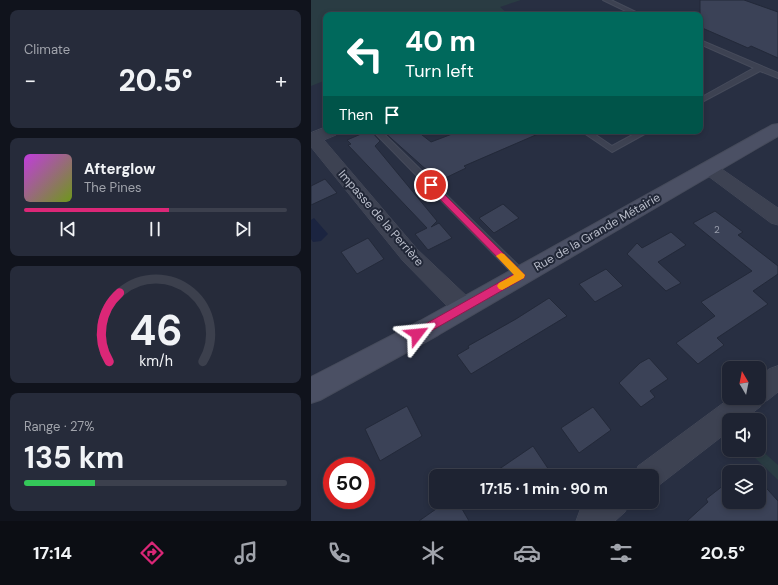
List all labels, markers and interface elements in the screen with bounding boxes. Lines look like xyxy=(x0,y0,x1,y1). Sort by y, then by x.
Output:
text: 40 m xyxy=(405,23,476,60)
icon: left xyxy=(339,28,391,80)
text: Climate xyxy=(24,41,70,58)
text: Turn left xyxy=(405,59,474,83)
text: 20.5° xyxy=(118,61,193,100)
text: − xyxy=(24,66,36,95)
text: + xyxy=(275,66,287,95)
icon: arrive xyxy=(381,104,403,126)
text: Then xyxy=(339,105,373,125)
text: Afterglow xyxy=(84,159,156,179)
street label: Impasse de la Perrière xyxy=(335,167,427,270)
pin xyxy=(414,168,448,202)
icon: arrive xyxy=(420,174,442,196)
text: The Pines xyxy=(84,179,142,196)
street label: Rue de la Grande Métairie xyxy=(531,189,663,275)
icon: previous xyxy=(57,218,79,240)
icon: pause xyxy=(144,218,166,240)
icon: next xyxy=(232,218,254,240)
house number: 2 xyxy=(714,223,720,236)
text: 46 xyxy=(129,304,182,358)
position arrow xyxy=(396,313,438,355)
text: km/h xyxy=(139,352,172,370)
north arrow xyxy=(722,361,766,405)
map controls xyxy=(722,361,766,509)
button: sound xyxy=(722,413,766,457)
text: Range · 27% xyxy=(24,418,94,435)
text: 135 km xyxy=(24,438,124,477)
speed limit sign: 50 xyxy=(323,457,375,509)
button: layers xyxy=(722,465,766,509)
text: 17:15 · 1 min · 90 m xyxy=(480,479,608,499)
icon: directions xyxy=(138,539,166,567)
icon: music xyxy=(232,539,260,567)
icon: phone xyxy=(325,539,353,567)
icon: climate xyxy=(419,539,447,567)
icon: car xyxy=(513,539,541,567)
icon: filters xyxy=(607,539,635,567)
text: 17:14 xyxy=(33,541,72,565)
text: 20.5° xyxy=(701,541,745,565)

